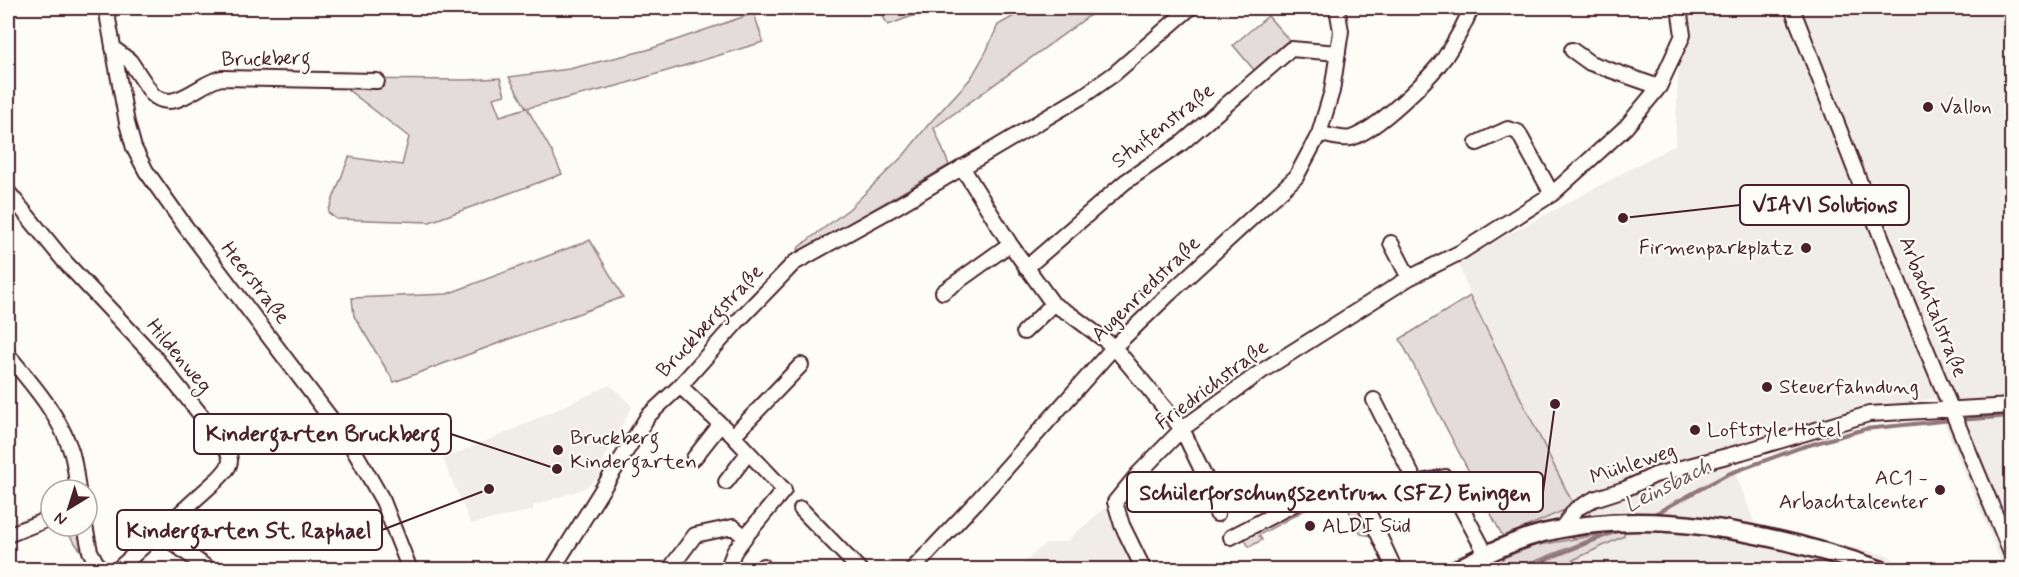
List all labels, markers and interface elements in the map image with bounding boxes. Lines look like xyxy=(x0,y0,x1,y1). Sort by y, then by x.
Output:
street label: Bruckberg xyxy=(221,44,311,76)
street label: Stuifenstraße xyxy=(1106,77,1220,175)
place label: Vallon xyxy=(1940,93,1992,121)
marker: Vallon xyxy=(1921,100,1935,114)
callout: VIAVI Solutions xyxy=(1740,185,1909,225)
text: VIAVI Solutions xyxy=(1752,192,1898,220)
street label: Augenriedstraße xyxy=(1085,230,1207,348)
street label: Arbachtalstraße xyxy=(1892,232,1974,382)
place label: Firmenparkplatz xyxy=(1639,234,1794,262)
street label: Heerstraße xyxy=(214,236,296,330)
marker: Firmenparkplatz xyxy=(1799,241,1813,255)
street label: Bruckbergstraße xyxy=(650,258,771,385)
street label: Hildenweg xyxy=(139,313,218,400)
street label: Friedrichstraße xyxy=(1150,333,1274,437)
place label: Steuerfahndung xyxy=(1779,373,1919,401)
marker: Steuerfahndung xyxy=(1760,380,1774,394)
callout: Kindergarten Bruckberg xyxy=(194,414,451,454)
place label: Loftstyle Hotel xyxy=(1707,416,1841,444)
text: Kindergarten Bruckberg xyxy=(206,421,440,453)
marker: Loftstyle Hotel xyxy=(1688,423,1702,437)
place label: Bruckberg Kindergarten xyxy=(570,424,697,478)
street label: Mühleweg xyxy=(1586,436,1680,492)
marker: Bruckberg Kindergarten xyxy=(551,443,565,457)
water label: Leinsbach xyxy=(1620,452,1717,520)
place label: AC1 - Arbachtalcenter xyxy=(1779,464,1928,516)
callout: Schülerforschungszentrum (SFZ) Eningen xyxy=(1127,472,1543,512)
north arrow xyxy=(39,478,99,538)
text: Schülerforschungszentrum (SFZ) Eningen xyxy=(1139,480,1531,512)
marker: AC1 - Arbachtalcenter xyxy=(1933,483,1947,497)
text: N xyxy=(50,507,71,530)
callout: Kindergarten St. Raphael xyxy=(117,510,382,550)
place label: ALDI Süd xyxy=(1322,512,1411,540)
text: Kindergarten St. Raphael xyxy=(126,518,372,550)
marker: ALDI Süd xyxy=(1303,519,1317,533)

